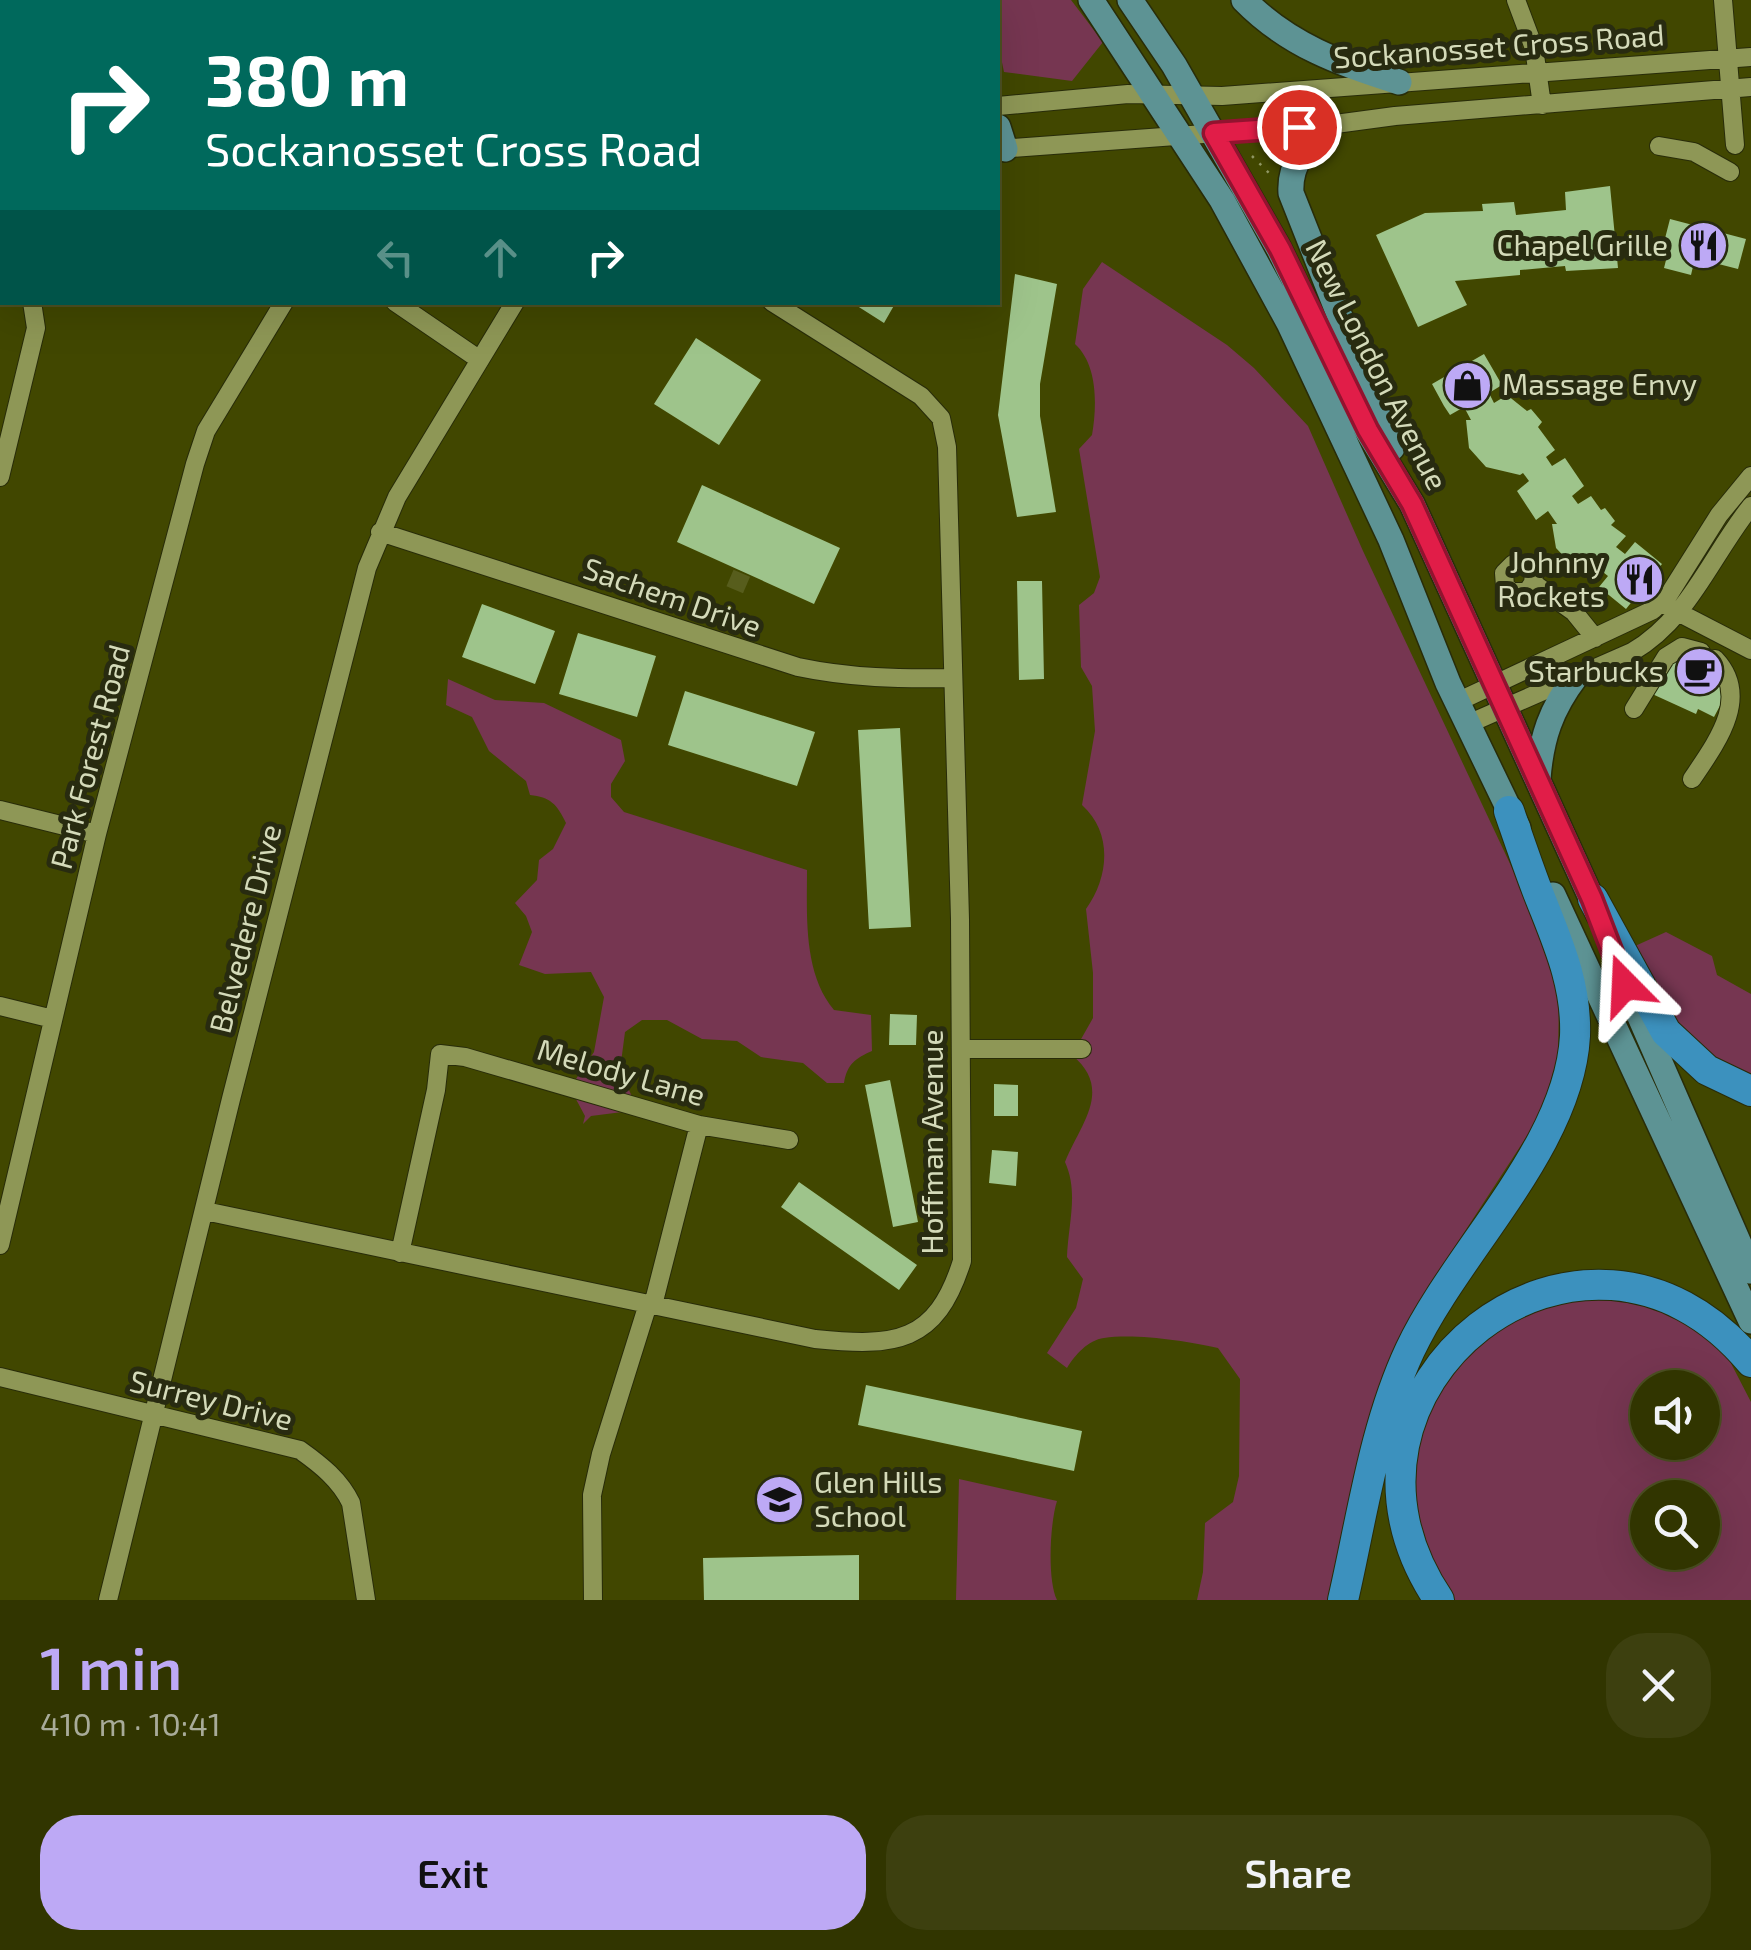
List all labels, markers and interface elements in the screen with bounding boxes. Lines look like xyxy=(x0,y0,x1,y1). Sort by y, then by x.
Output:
street label: Sockanosset Cross Road xyxy=(1332,15,1665,75)
text: 380 m xyxy=(205,36,409,120)
icon: right xyxy=(40,40,170,170)
pin xyxy=(1257,85,1342,170)
icon: arrive xyxy=(1272,100,1327,155)
text: Sockanosset Cross Road xyxy=(205,121,702,175)
restaurant icon: Chapel Grille xyxy=(1677,220,1729,272)
place label: Chapel Grille xyxy=(1496,226,1668,262)
icon: left xyxy=(368,230,423,285)
icon: ahead xyxy=(473,230,528,285)
icon: right xyxy=(578,230,633,285)
street label: New London Avenue xyxy=(1299,233,1456,495)
shop icon: Massage Envy xyxy=(1441,359,1493,411)
place label: Massage Envy xyxy=(1502,365,1697,401)
place label: Johnny Rockets xyxy=(1497,543,1605,613)
street label: Sachem Drive xyxy=(579,549,766,643)
restaurant icon: Johnny Rockets xyxy=(1614,554,1666,606)
street label: Park Forest Road xyxy=(42,640,136,873)
cafe icon: Starbucks xyxy=(1673,646,1725,698)
place label: Starbucks xyxy=(1528,652,1664,688)
street label: Belvedere Drive xyxy=(201,820,287,1037)
position arrow xyxy=(1573,933,1677,1037)
street label: Hoffman Avenue xyxy=(913,1029,949,1255)
street label: Melody Lane xyxy=(533,1030,710,1112)
street label: Surrey Drive xyxy=(126,1361,297,1437)
map controls xyxy=(1630,1370,1720,1570)
button: sound xyxy=(1630,1370,1720,1460)
place label: Glen Hills School xyxy=(814,1463,943,1533)
school or university icon: Glen Hills School xyxy=(753,1474,805,1526)
button: search xyxy=(1630,1480,1720,1570)
text: 1 min xyxy=(40,1630,182,1702)
button: close xyxy=(1606,1633,1711,1738)
text: 410 m · 10:41 xyxy=(40,1704,221,1742)
button: Exit xyxy=(40,1815,866,1930)
button: Share xyxy=(886,1815,1711,1930)

